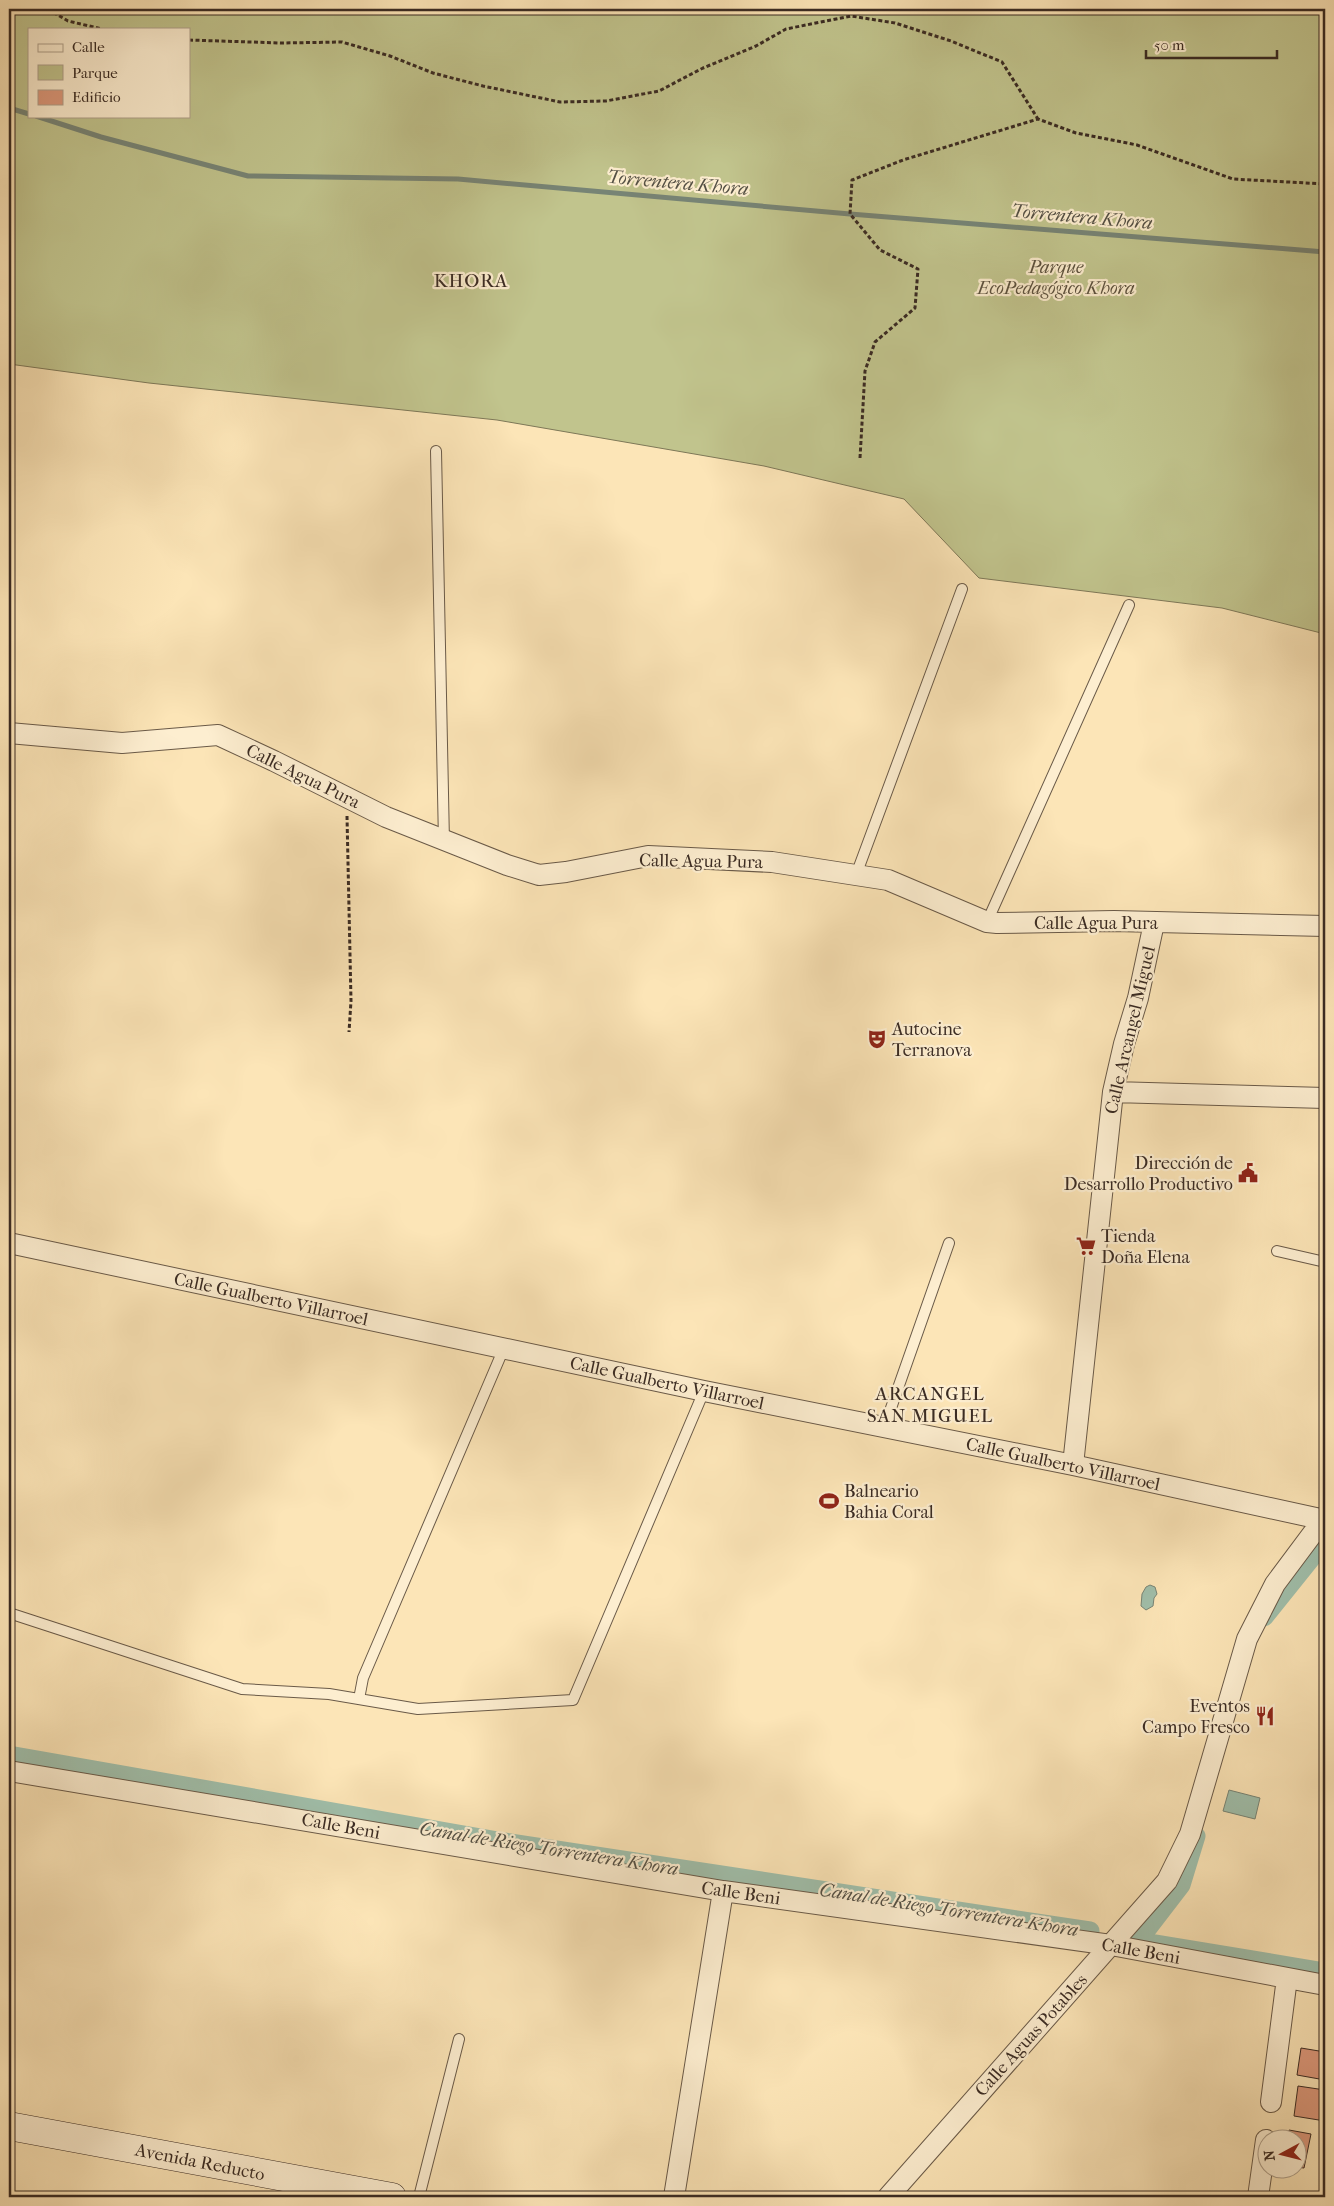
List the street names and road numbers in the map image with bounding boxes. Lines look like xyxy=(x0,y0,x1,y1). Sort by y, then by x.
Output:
street label: Calle Agua Pura xyxy=(242,740,364,813)
street label: Calle Agua Pura xyxy=(639,850,764,873)
street label: Calle Agua Pura xyxy=(1034,913,1159,934)
street label: Calle Arcangel Miguel xyxy=(1101,944,1160,1116)
street label: Calle Gualberto Villarroel xyxy=(172,1269,370,1330)
street label: Calle Gualberto Villarroel xyxy=(568,1353,766,1414)
street label: Calle Gualberto Villarroel xyxy=(964,1434,1162,1495)
street label: Calle Beni xyxy=(300,1809,383,1844)
street label: Calle Beni xyxy=(700,1878,782,1910)
street label: Calle Beni xyxy=(1100,1934,1183,1969)
street label: Calle Aguas Potables xyxy=(971,1970,1092,2101)
street label: Avenida Reducto xyxy=(132,2139,266,2185)

